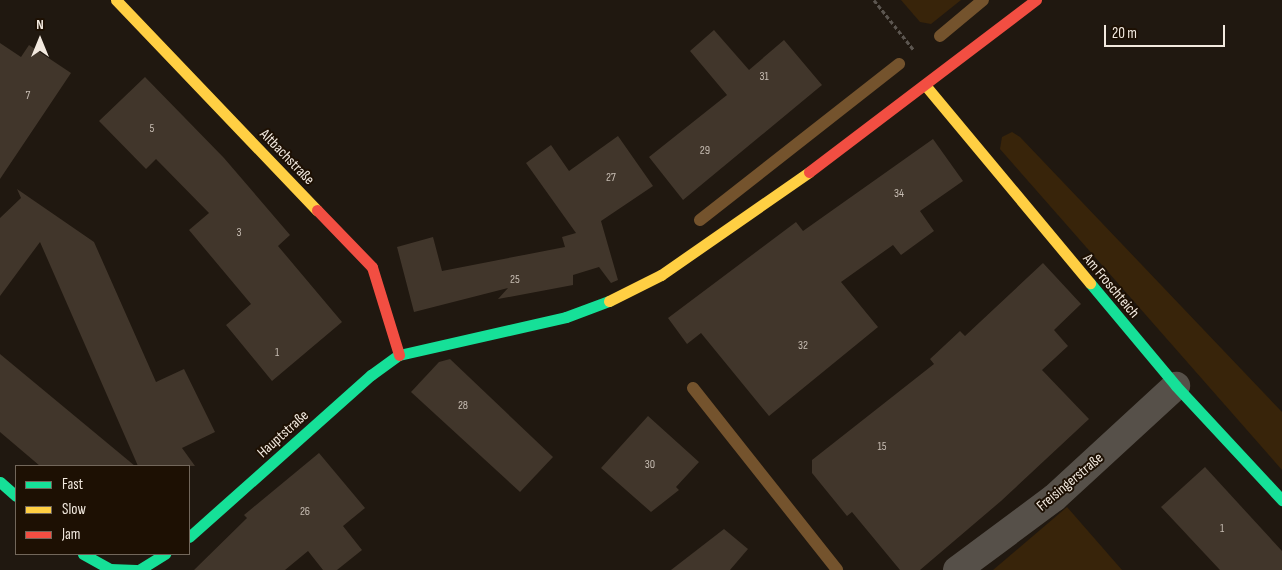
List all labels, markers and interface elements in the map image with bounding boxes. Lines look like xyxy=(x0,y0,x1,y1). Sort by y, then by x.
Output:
north arrow xyxy=(15,15,65,65)
scale bar xyxy=(1107,15,1228,47)
text: N xyxy=(36,16,44,33)
text: 20 m xyxy=(1112,24,1137,43)
house number: 31 xyxy=(759,70,769,84)
house number: 7 xyxy=(26,89,30,103)
house number: 5 xyxy=(150,122,154,136)
street label: Altbachstraße xyxy=(256,125,318,189)
house number: 29 xyxy=(700,144,710,158)
house number: 27 xyxy=(606,171,616,185)
house number: 34 xyxy=(894,187,904,201)
house number: 3 xyxy=(236,226,242,240)
street label: Am Froschteich xyxy=(1079,250,1143,322)
house number: 25 xyxy=(510,273,520,287)
house number: 32 xyxy=(798,339,808,353)
house number: 1 xyxy=(275,346,279,360)
house number: 28 xyxy=(458,399,468,413)
street label: Hauptstraße xyxy=(254,406,312,462)
house number: 15 xyxy=(877,440,887,454)
street label: Freisingerstraße xyxy=(1033,449,1107,515)
house number: 30 xyxy=(645,458,655,472)
legend xyxy=(15,465,190,555)
text: Fast xyxy=(62,475,83,494)
text: Slow xyxy=(62,500,86,519)
house number: 26 xyxy=(300,505,310,519)
house number: 1 xyxy=(1220,522,1224,536)
text: Jam xyxy=(62,525,80,544)

